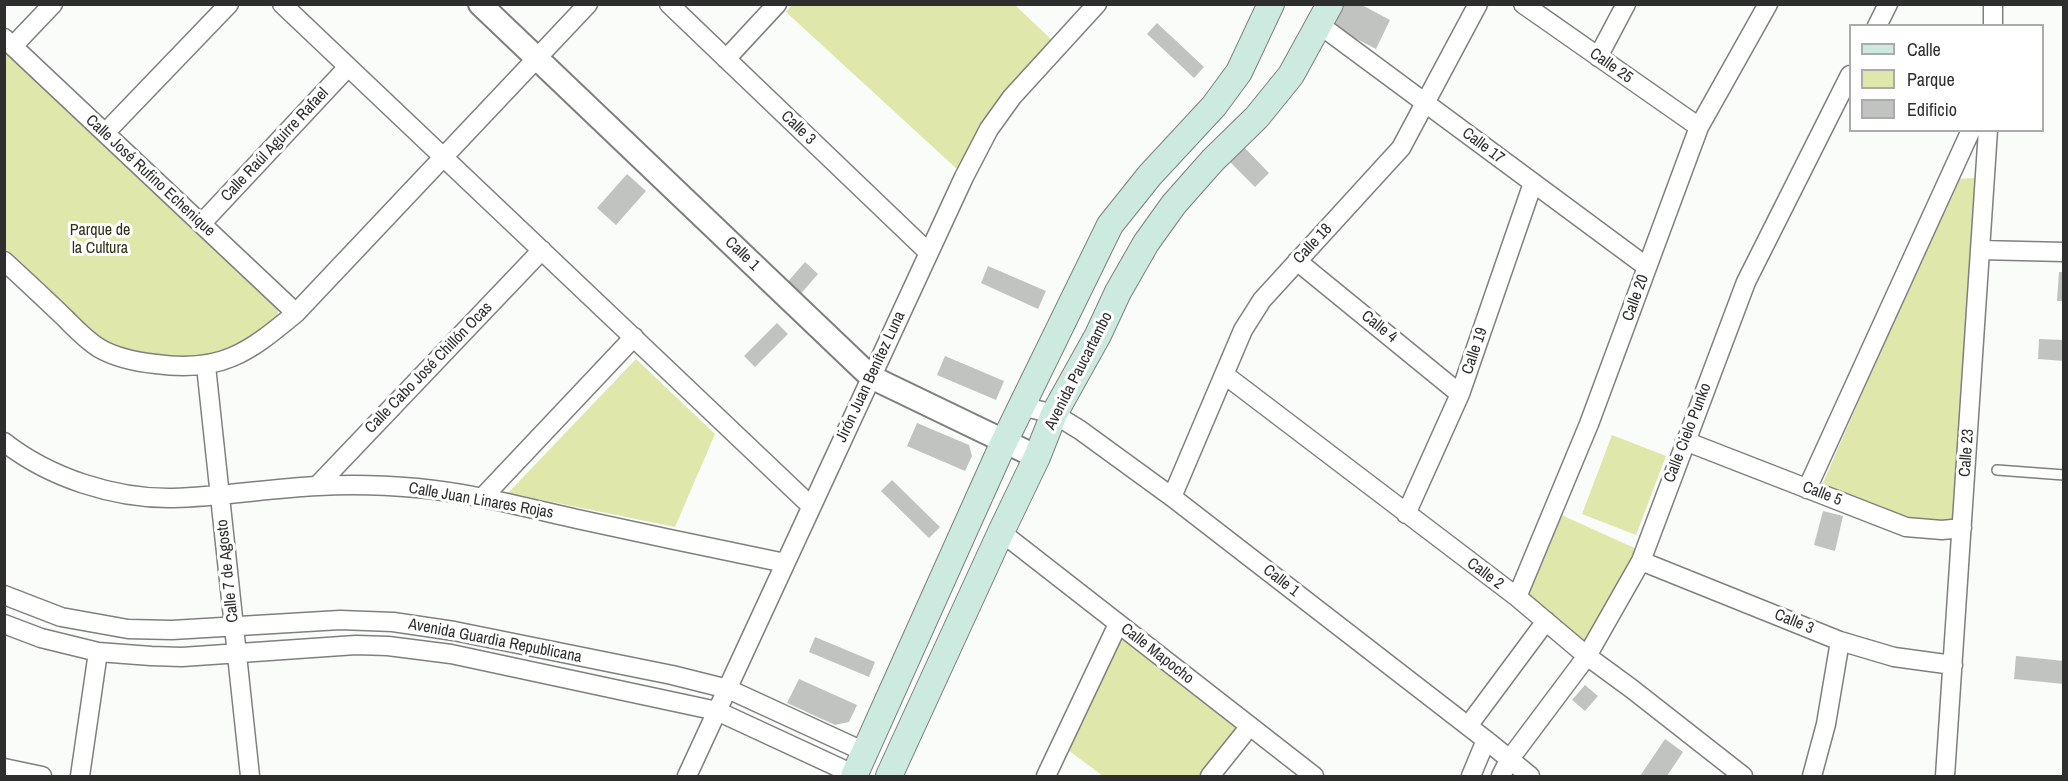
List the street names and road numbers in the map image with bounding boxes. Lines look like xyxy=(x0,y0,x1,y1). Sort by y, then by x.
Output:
street label: Calle 25 xyxy=(1586,44,1636,88)
street label: Calle Raúl Aguirre Rafael xyxy=(217,84,333,206)
street label: Calle 3 xyxy=(777,107,819,149)
street label: Calle José Rufino Echenique xyxy=(81,111,219,241)
street label: Calle 17 xyxy=(1458,124,1508,168)
street label: Calle 18 xyxy=(1290,220,1336,268)
street label: Calle 1 xyxy=(721,233,763,275)
street label: Calle 20 xyxy=(1619,272,1653,324)
street label: Calle Cabo José Chillón Ocas xyxy=(361,298,497,438)
street label: Calle 4 xyxy=(1357,307,1401,347)
street label: Jirón Juan Benítez Luna xyxy=(832,308,910,446)
street label: Avenida Paucartambo xyxy=(1041,309,1117,433)
street label: Calle 19 xyxy=(1458,325,1492,377)
street label: Calle Cielo Punko xyxy=(1660,381,1716,485)
street label: Calle 23 xyxy=(1956,428,1978,478)
street label: Calle 5 xyxy=(1799,478,1845,510)
street label: Calle Juan Linares Rojas xyxy=(407,479,555,523)
street label: Calle 7 de Agosto xyxy=(213,518,243,624)
street label: Calle 2 xyxy=(1463,554,1507,594)
street label: Calle 1 xyxy=(1259,561,1303,601)
street label: Calle 3 xyxy=(1771,605,1817,639)
street label: Avenida Guardia Republicana xyxy=(407,615,583,667)
street label: Calle Mapocho xyxy=(1117,619,1197,689)

